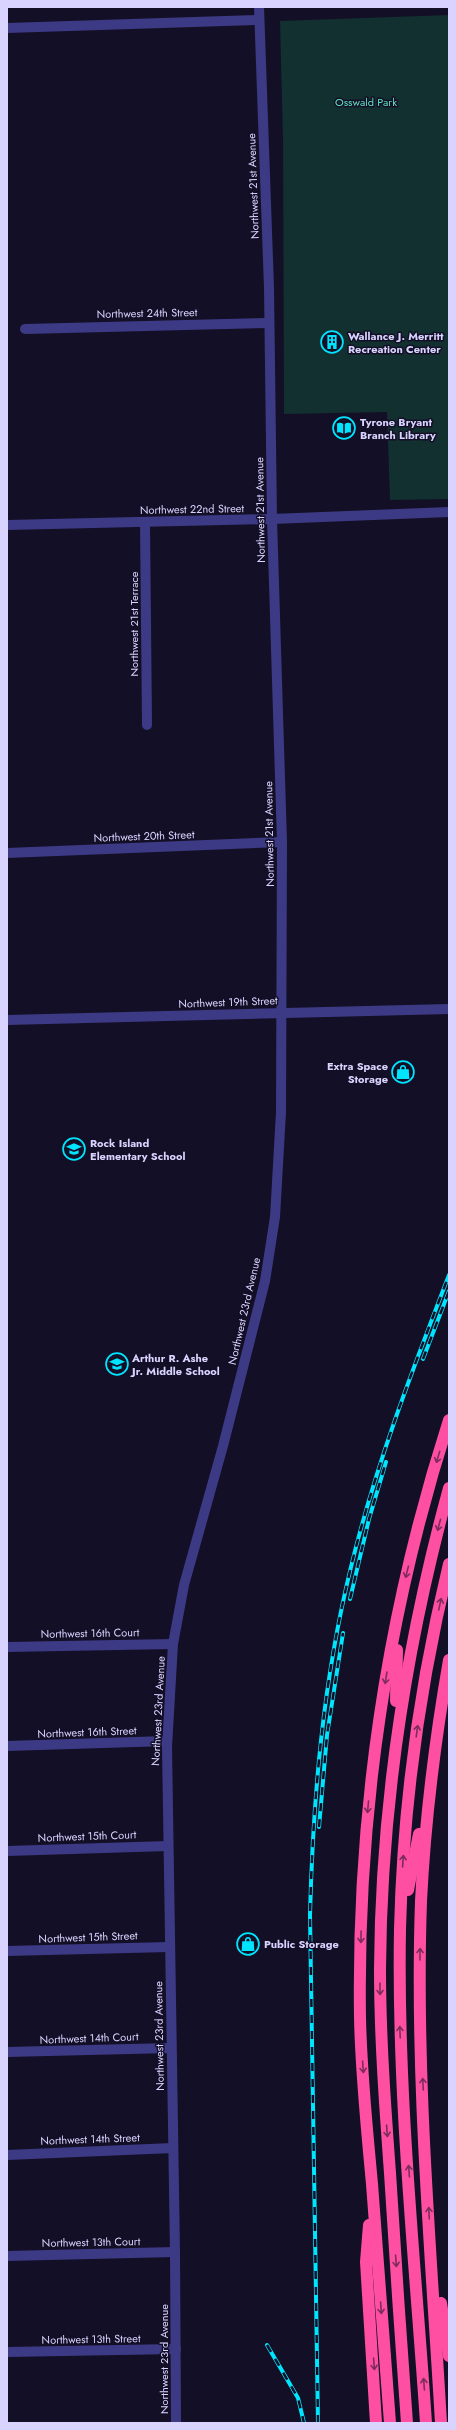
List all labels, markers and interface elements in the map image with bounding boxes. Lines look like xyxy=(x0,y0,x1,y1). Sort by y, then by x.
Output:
park label: Osswald Park xyxy=(335,94,397,110)
street label: Northwest 21st Avenue xyxy=(243,132,263,239)
street label: Northwest 24th Street xyxy=(97,304,198,322)
place label: Wallance J. Merritt Recreation Center xyxy=(348,328,444,357)
building icon: Wallance J. Merritt Recreation Center xyxy=(319,329,345,355)
place label: Tyrone Bryant Branch Library xyxy=(360,414,436,443)
library icon: Tyrone Bryant Branch Library xyxy=(331,415,357,441)
street label: Northwest 21st Avenue xyxy=(251,457,269,563)
street label: Northwest 22nd Street xyxy=(140,500,245,518)
street label: Northwest 21st Terrace xyxy=(126,571,142,677)
street label: Northwest 21st Avenue xyxy=(260,781,278,887)
street label: Northwest 20th Street xyxy=(93,826,195,846)
street label: Northwest 19th Street xyxy=(178,992,278,1012)
place label: Extra Space Storage xyxy=(327,1058,388,1087)
shop icon: Extra Space Storage xyxy=(390,1059,416,1085)
place label: Rock Island Elementary School xyxy=(90,1135,185,1164)
school or university icon: Rock Island Elementary School xyxy=(61,1136,87,1162)
street label: Northwest 23rd Avenue xyxy=(224,1255,264,1366)
place label: Arthur R. Ashe Jr. Middle School xyxy=(130,1350,220,1379)
school or university icon: Arthur R. Ashe Jr. Middle School xyxy=(104,1351,130,1377)
one-way arrow xyxy=(434,1450,441,1463)
one-way arrow xyxy=(435,1519,442,1532)
one-way arrow xyxy=(403,1565,410,1578)
one-way arrow xyxy=(436,1597,444,1610)
street label: Northwest 16th Court xyxy=(40,1624,140,1642)
street label: Northwest 23rd Avenue xyxy=(147,1655,169,1766)
one-way arrow xyxy=(382,1672,390,1685)
street label: Northwest 16th Street xyxy=(37,1722,137,1742)
one-way arrow xyxy=(413,1725,421,1738)
one-way arrow xyxy=(365,1800,372,1813)
street label: Northwest 15th Court xyxy=(37,1826,137,1846)
one-way arrow xyxy=(400,1855,407,1868)
street label: Northwest 15th Street xyxy=(38,1927,138,1947)
one-way arrow xyxy=(357,1930,365,1943)
shop icon: Public Storage xyxy=(235,1931,261,1957)
place label: Public Storage xyxy=(264,1936,339,1952)
one-way arrow xyxy=(416,1948,424,1961)
street label: Northwest 23rd Avenue xyxy=(150,1981,168,2091)
one-way arrow xyxy=(376,1982,384,1995)
one-way arrow xyxy=(397,2026,404,2039)
street label: Northwest 14th Court xyxy=(39,2028,139,2048)
one-way arrow xyxy=(359,2060,366,2073)
one-way arrow xyxy=(419,2077,426,2090)
one-way arrow xyxy=(383,2124,391,2137)
street label: Northwest 14th Street xyxy=(40,2129,140,2149)
one-way arrow xyxy=(405,2165,412,2178)
one-way arrow xyxy=(425,2207,433,2220)
street label: Northwest 13th Court xyxy=(42,2233,141,2251)
one-way arrow xyxy=(392,2254,399,2267)
one-way arrow xyxy=(378,2301,385,2314)
street label: Northwest 23rd Avenue xyxy=(156,2304,172,2414)
street label: Northwest 13th Street xyxy=(41,2330,141,2348)
one-way arrow xyxy=(370,2357,377,2370)
one-way arrow xyxy=(420,2378,427,2391)

